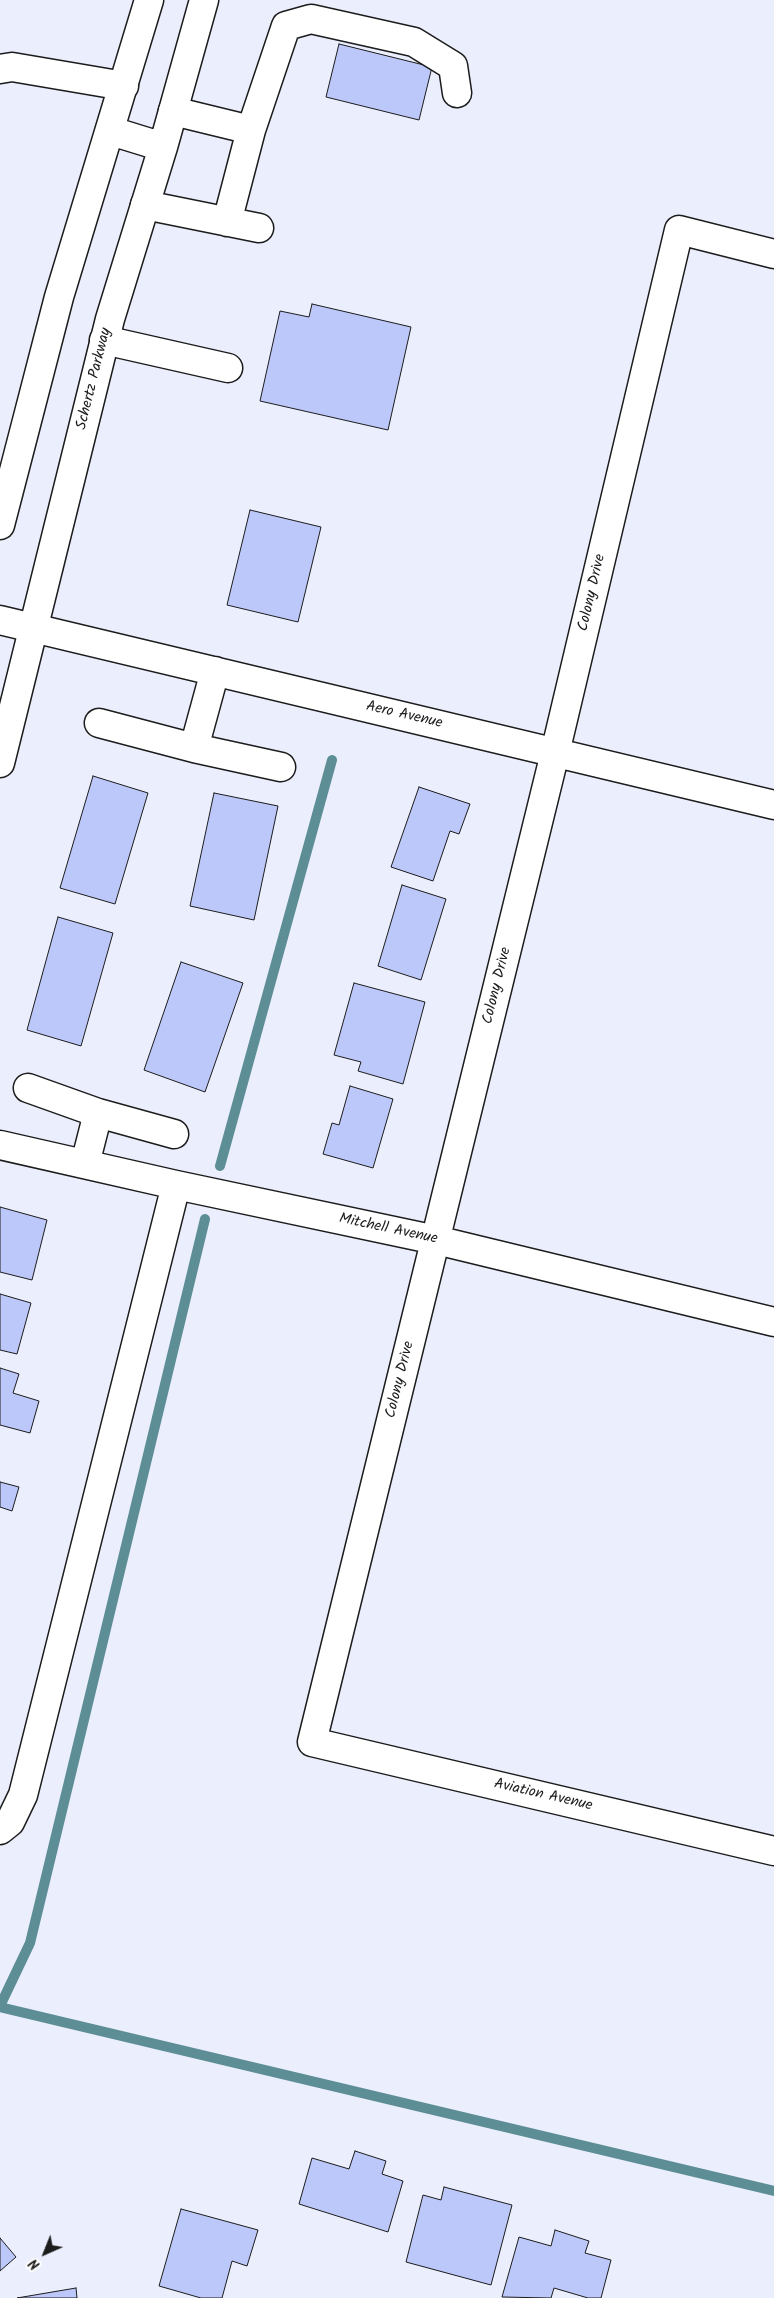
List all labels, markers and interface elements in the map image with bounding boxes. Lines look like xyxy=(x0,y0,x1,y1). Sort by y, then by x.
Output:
street label: Schertz Parkway xyxy=(74,326,116,432)
street label: Colony Drive xyxy=(575,553,611,633)
street label: Aero Avenue xyxy=(364,698,444,734)
street label: Colony Drive xyxy=(480,946,516,1026)
street label: Mitchell Avenue xyxy=(337,1211,439,1249)
street label: Colony Drive xyxy=(383,1340,419,1420)
street label: Aviation Avenue xyxy=(492,1776,594,1816)
north arrow xyxy=(20,2228,70,2278)
text: N xyxy=(24,2253,45,2275)

